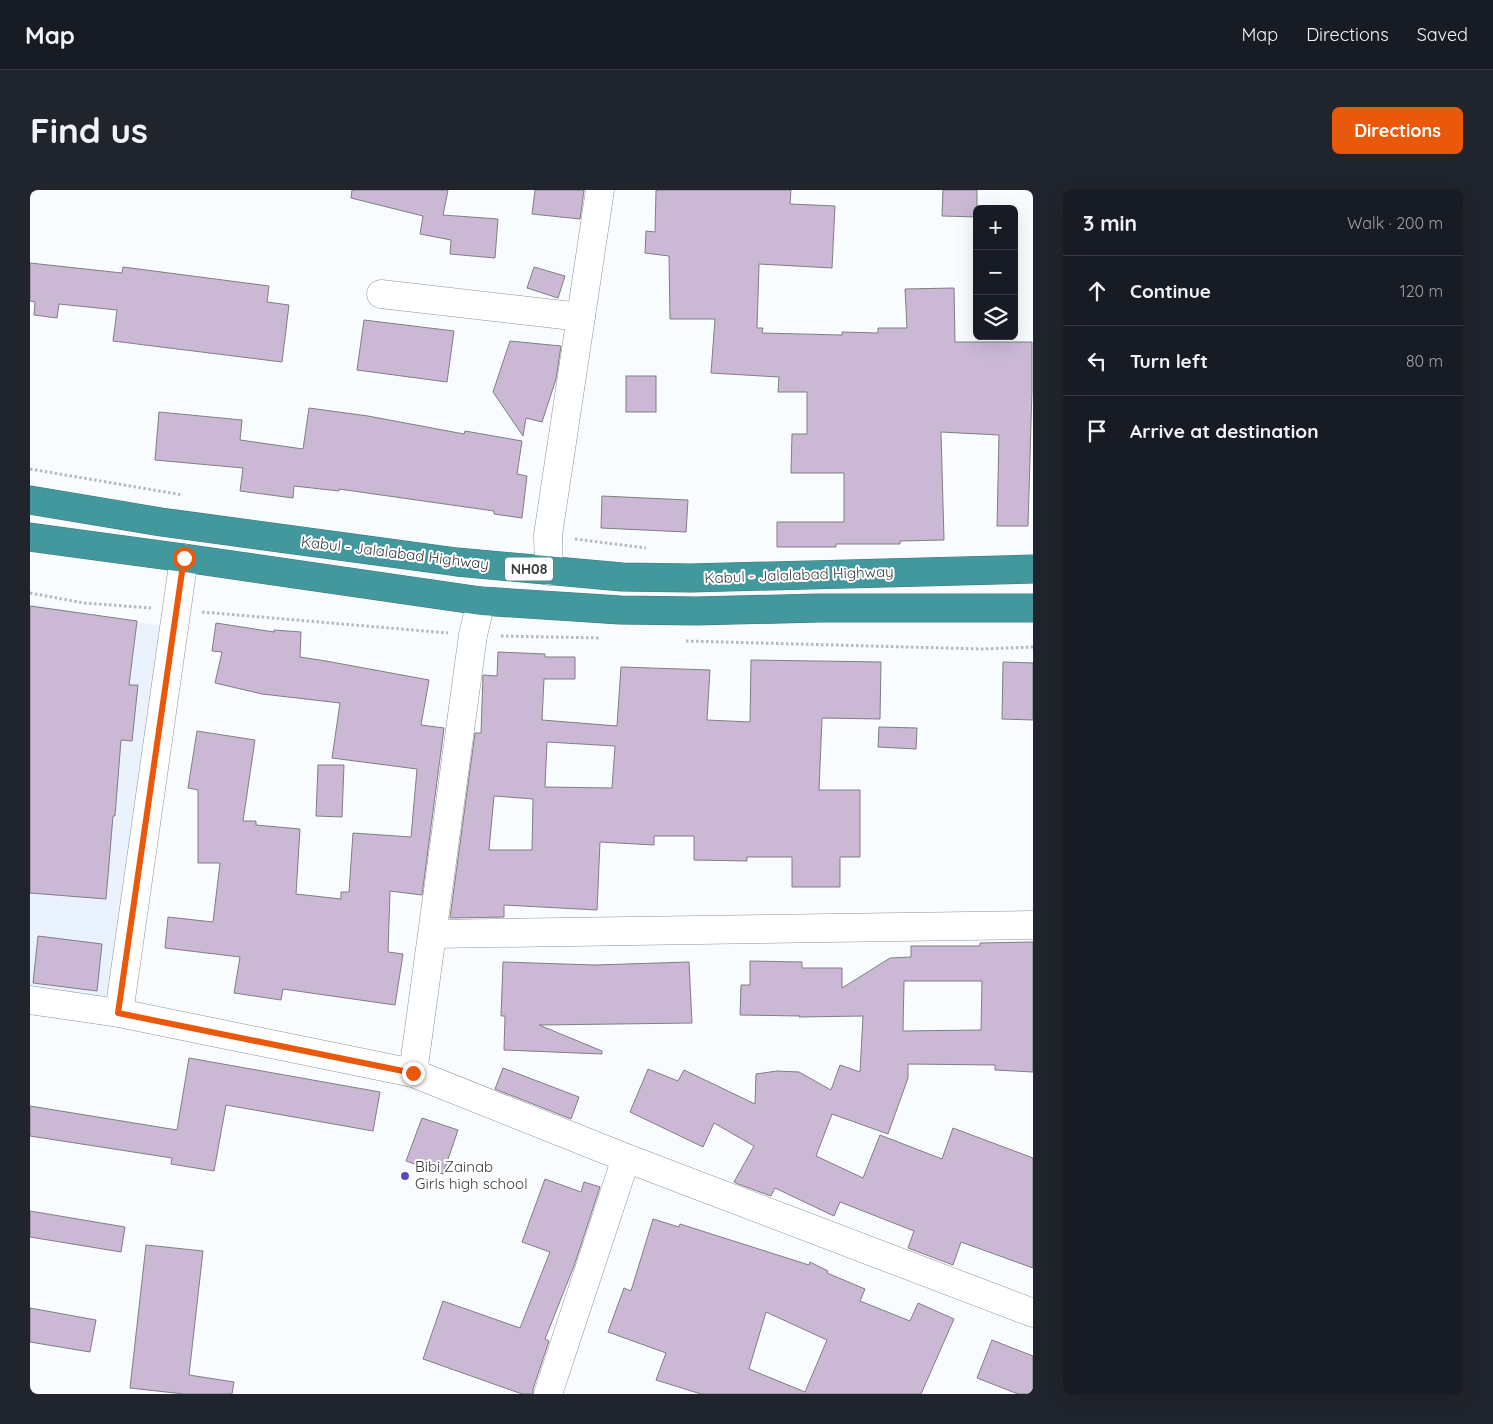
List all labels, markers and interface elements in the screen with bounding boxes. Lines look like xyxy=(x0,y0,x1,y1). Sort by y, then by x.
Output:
text: Map xyxy=(25,20,75,50)
text: Map xyxy=(1241,23,1278,46)
text: Directions xyxy=(1306,23,1389,46)
text: Saved xyxy=(1417,23,1468,46)
button: Directions xyxy=(1332,107,1463,154)
text: Find us xyxy=(30,108,148,152)
map controls xyxy=(973,205,1018,340)
button: + xyxy=(973,205,1018,250)
text: 3 min xyxy=(1083,210,1137,236)
text: Walk · 200 m xyxy=(1347,213,1443,233)
button: − xyxy=(973,250,1018,295)
icon: ahead xyxy=(1083,277,1111,305)
text: Continue xyxy=(1130,279,1211,303)
text: 120 m xyxy=(1400,281,1443,301)
button: layers xyxy=(973,295,1018,340)
icon: left xyxy=(1083,347,1111,375)
text: Turn left xyxy=(1130,349,1208,373)
text: 80 m xyxy=(1406,351,1443,371)
icon: arrive xyxy=(1083,417,1111,445)
text: Arrive at destination xyxy=(1130,419,1319,443)
street label: Kabul - Jalalabad Highway xyxy=(300,532,490,573)
route start xyxy=(173,547,196,570)
road number: NH08 xyxy=(505,558,553,580)
street label: Kabul - Jalalabad Highway xyxy=(704,562,894,587)
route end xyxy=(402,1062,425,1085)
place label: Bibi Zainab Girls high school xyxy=(415,1157,528,1193)
marker: Bibi Zainab Girls high school xyxy=(399,1170,411,1182)

